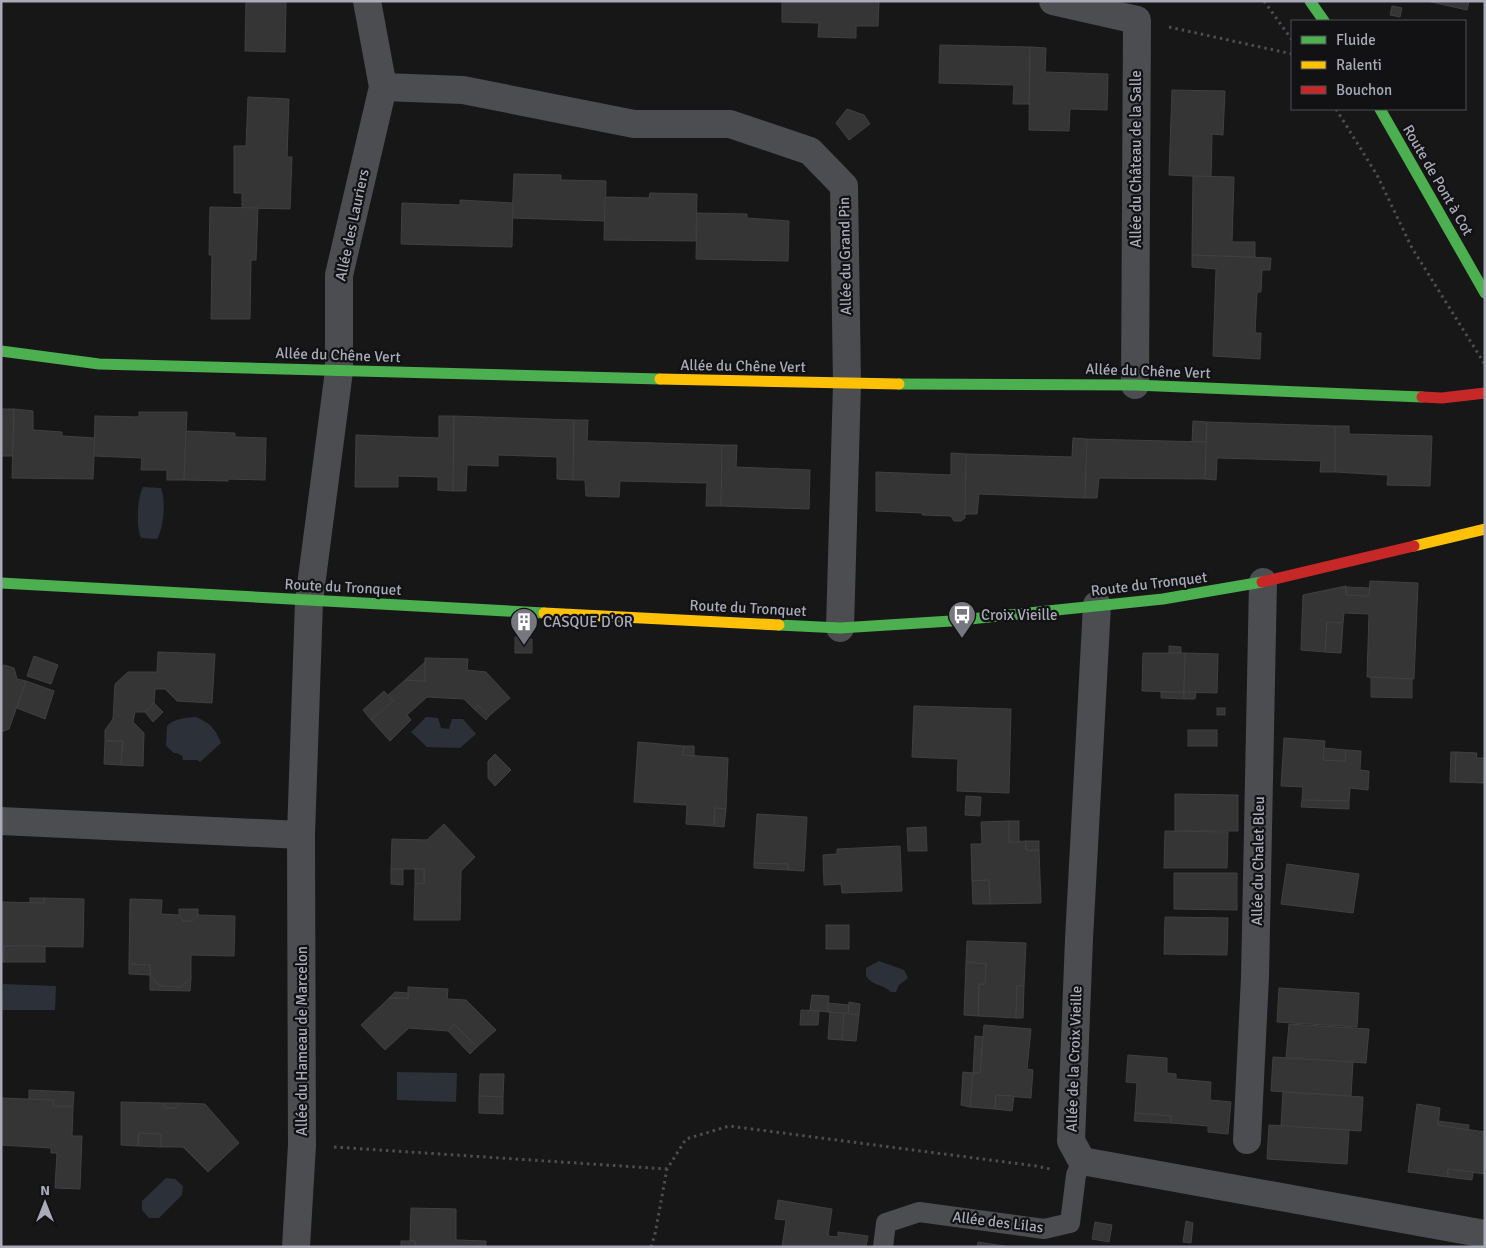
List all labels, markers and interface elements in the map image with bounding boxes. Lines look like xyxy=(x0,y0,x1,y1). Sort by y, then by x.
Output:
legend xyxy=(1291,20,1466,110)
text: Fluide xyxy=(1336,31,1376,49)
text: Ralenti xyxy=(1336,56,1382,74)
street label: Allée du Château de la Salle xyxy=(1127,70,1145,248)
text: Bouchon xyxy=(1336,81,1392,99)
street label: Route de Pont à Cot xyxy=(1399,121,1477,239)
street label: Allée des Lauriers xyxy=(331,167,373,283)
street label: Allée du Grand Pin xyxy=(835,197,855,315)
street label: Allée du Chêne Vert xyxy=(275,344,401,366)
street label: Allée du Chêne Vert xyxy=(680,356,806,376)
street label: Allée du Chêne Vert xyxy=(1085,360,1211,382)
street label: Route du Tronquet xyxy=(1090,568,1208,600)
street label: Route du Tronquet xyxy=(284,575,402,599)
street label: Route du Tronquet xyxy=(689,596,807,620)
bus stop icon: Croix Vieille xyxy=(947,600,977,639)
place label: Croix Vieille xyxy=(981,606,1058,624)
building icon: CASQUE D'OR xyxy=(509,607,539,646)
place label: CASQUE D'OR xyxy=(543,613,633,631)
street label: Allée du Chalet Bleu xyxy=(1248,796,1268,926)
street label: Allée du Hameau de Marcelon xyxy=(293,946,311,1136)
street label: Allée de la Croix Vieille xyxy=(1062,985,1086,1133)
north arrow xyxy=(20,1178,70,1228)
text: N xyxy=(40,1182,50,1199)
street label: Allée des Lilas xyxy=(952,1207,1045,1237)

